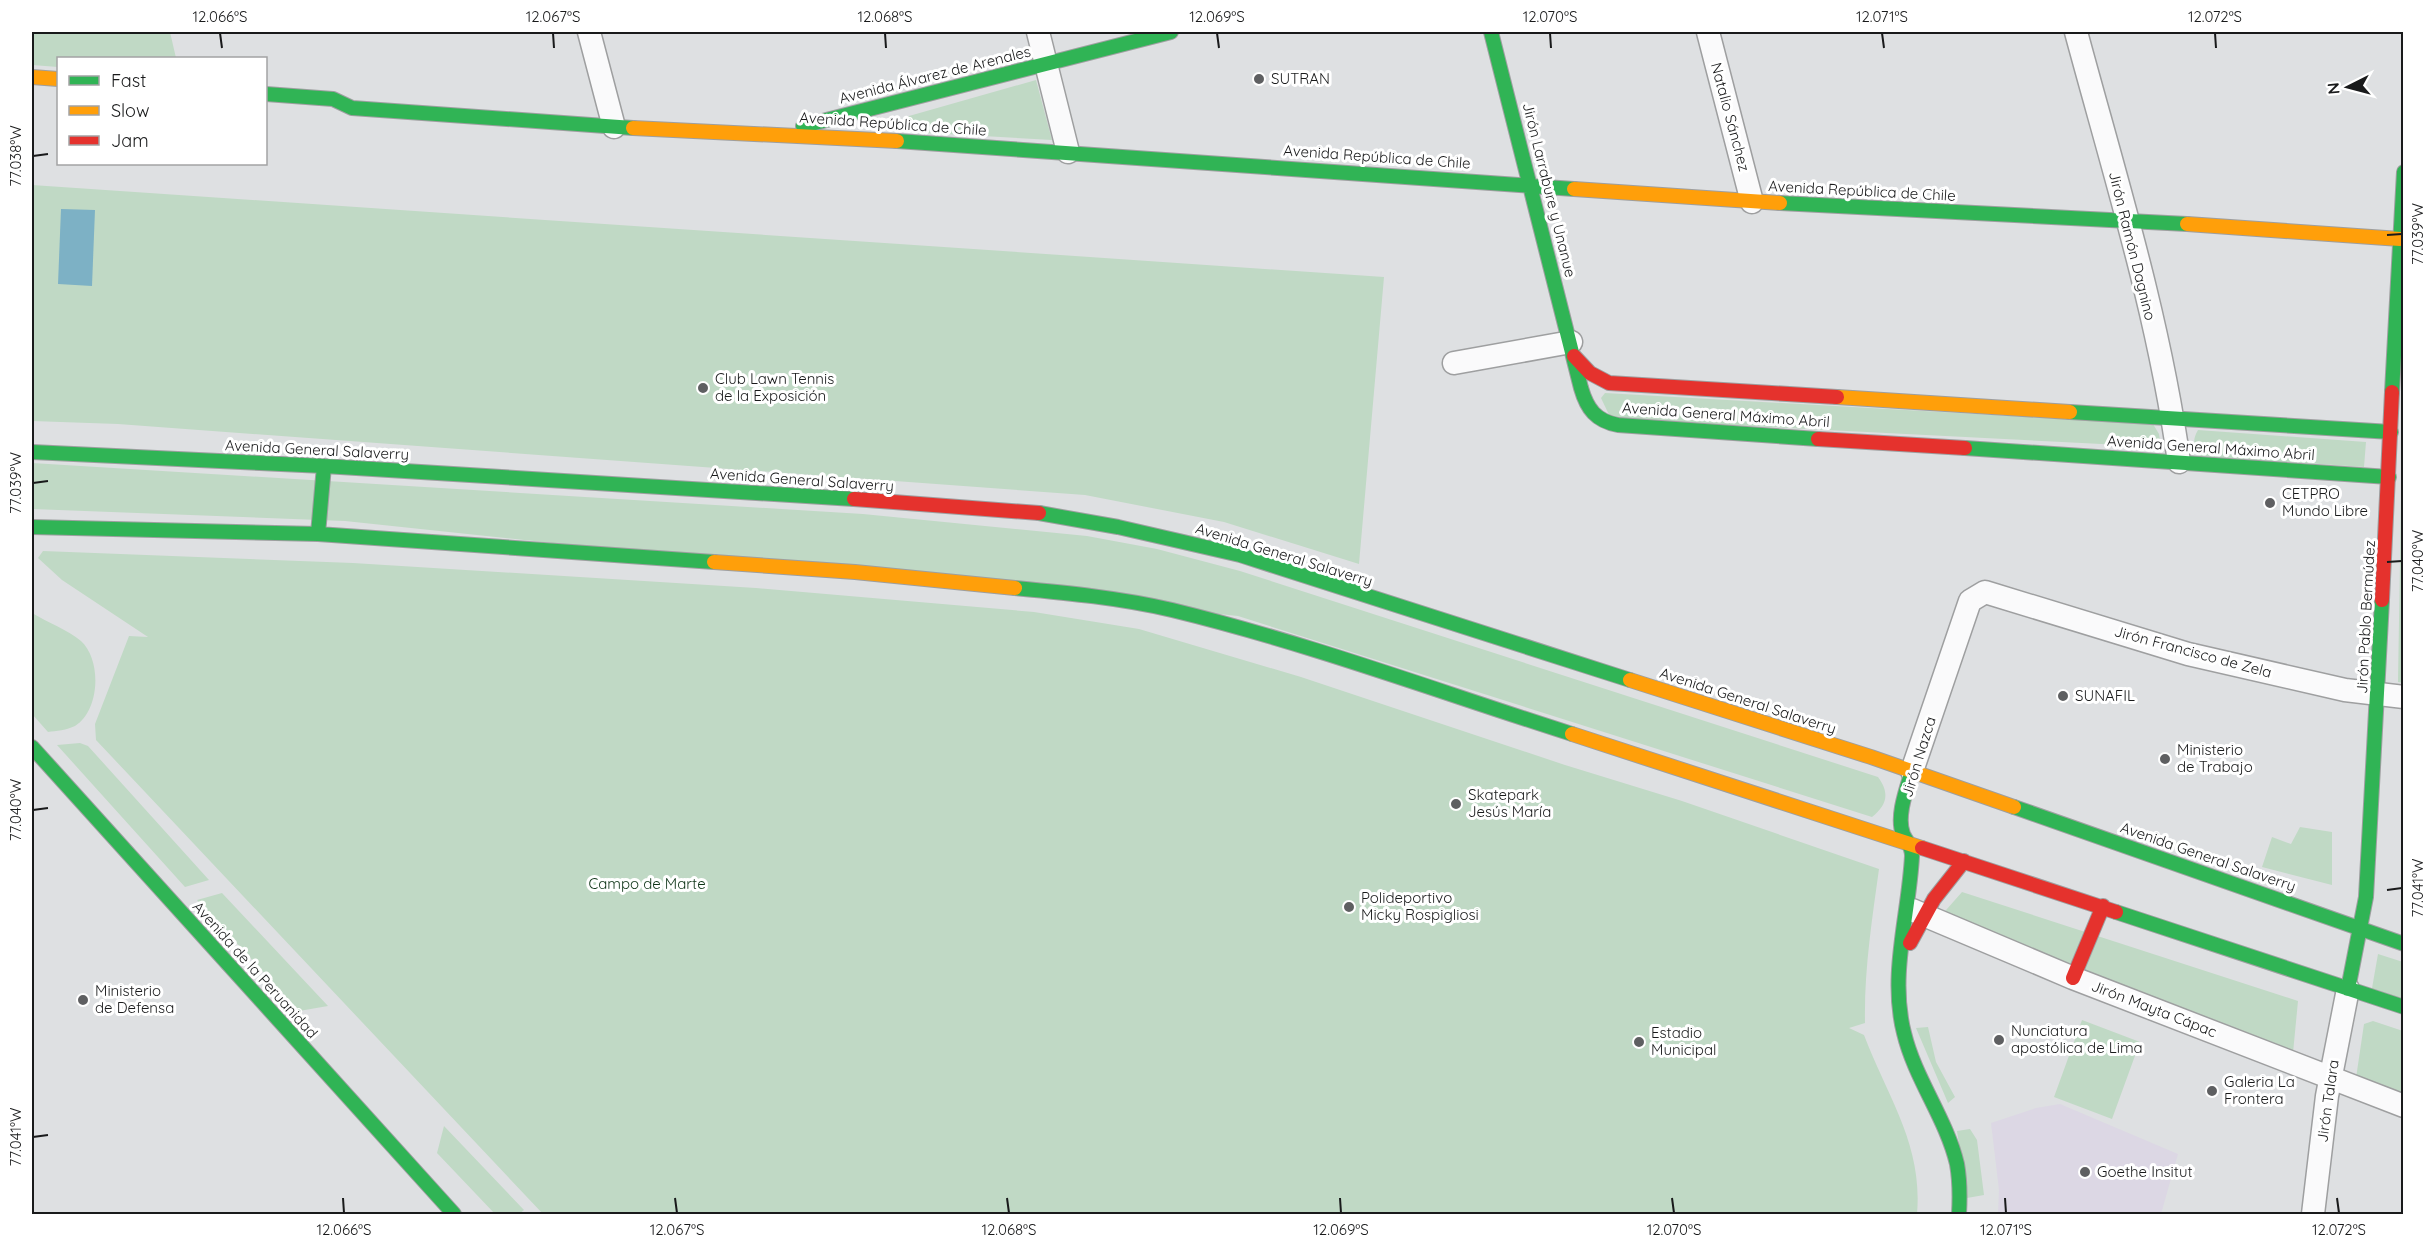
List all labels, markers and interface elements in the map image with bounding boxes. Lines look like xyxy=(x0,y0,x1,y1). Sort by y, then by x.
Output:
text: 12.066°S xyxy=(192,7,248,26)
text: 12.067°S xyxy=(526,7,580,26)
text: 12.068°S xyxy=(857,7,913,26)
text: 12.069°S xyxy=(1189,7,1245,26)
text: 12.070°S xyxy=(1523,7,1577,26)
text: 12.071°S xyxy=(1856,7,1908,26)
text: 12.072°S xyxy=(2188,7,2242,26)
street label: Avenida Álvarez de Arenales xyxy=(837,42,1033,108)
legend xyxy=(57,57,267,165)
north arrow xyxy=(2318,57,2378,117)
street label: Natalio Sánchez xyxy=(1707,60,1754,173)
text: Fast xyxy=(111,69,146,92)
place label: SUTRAN xyxy=(1271,69,1330,88)
marker: SUTRAN xyxy=(1252,72,1266,86)
text: N xyxy=(2323,82,2344,95)
text: Slow xyxy=(111,99,149,122)
street label: Jirón Larrabure y Unanue xyxy=(1519,101,1580,279)
street label: Avenida República de Chile xyxy=(799,107,987,140)
text: 77.038°W xyxy=(6,125,25,187)
text: Jam xyxy=(111,129,149,152)
street label: Avenida República de Chile xyxy=(1283,140,1471,173)
street label: Jirón Ramón Dagnino xyxy=(2105,169,2160,322)
street label: Avenida República de Chile xyxy=(1768,176,1956,205)
text: 77.039°W xyxy=(2408,203,2427,265)
place label: Club Lawn Tennis de la Exposición xyxy=(715,369,834,405)
marker: Club Lawn Tennis de la Exposición xyxy=(696,381,710,395)
street label: Avenida General Máximo Abril xyxy=(1622,398,1830,431)
street label: Avenida General Máximo Abril xyxy=(2107,431,2315,464)
street label: Avenida General Salaverry xyxy=(224,435,410,464)
text: 77.039°W xyxy=(6,452,25,514)
street label: Avenida General Salaverry xyxy=(709,464,895,495)
place label: CETPRO Mundo Libre xyxy=(2282,484,2368,520)
marker: CETPRO Mundo Libre xyxy=(2263,496,2277,510)
street label: Avenida General Salaverry xyxy=(1193,518,1375,591)
text: 77.040°W xyxy=(2408,529,2427,592)
street label: Jirón Pablo Bermúdez xyxy=(2352,540,2379,694)
street label: Jirón Francisco de Zela xyxy=(2112,621,2274,682)
street label: Avenida General Salaverry xyxy=(1658,663,1839,738)
place label: SUNAFIL xyxy=(2075,686,2135,705)
marker: SUNAFIL xyxy=(2056,689,2070,703)
street label: Jirón Nazca xyxy=(1897,714,1940,799)
place label: Ministerio de Trabajo xyxy=(2177,740,2253,776)
marker: Ministerio de Trabajo xyxy=(2158,752,2172,766)
text: 77.040°W xyxy=(6,778,25,841)
place label: Skatepark Jesús María xyxy=(1468,785,1551,821)
marker: Skatepark Jesús María xyxy=(1449,797,1463,811)
street label: Avenida General Salaverry xyxy=(2118,818,2298,896)
text: 77.041°W xyxy=(2408,858,2427,917)
park label: Campo de Marte xyxy=(588,874,706,893)
place label: Polideportivo Micky Rospigliosi xyxy=(1361,888,1479,924)
street label: Avenida de la Peruanidad xyxy=(189,897,322,1042)
marker: Polideportivo Micky Rospigliosi xyxy=(1342,900,1356,914)
street label: Jirón Mayta Cápac xyxy=(2089,976,2220,1041)
place label: Ministerio de Defensa xyxy=(95,981,174,1017)
marker: Ministerio de Defensa xyxy=(76,993,90,1007)
place label: Nunciatura apostólica de Lima xyxy=(2011,1021,2143,1057)
place label: Estadio Municipal xyxy=(1651,1023,1716,1059)
marker: Nunciatura apostólica de Lima xyxy=(1992,1033,2006,1047)
marker: Estadio Municipal xyxy=(1632,1035,1646,1049)
street label: Jirón Talara xyxy=(2312,1058,2343,1143)
place label: Galeria La Frontera xyxy=(2224,1072,2295,1108)
marker: Galeria La Frontera xyxy=(2205,1084,2219,1098)
text: 77.041°W xyxy=(6,1107,25,1166)
place label: Goethe Insitut xyxy=(2097,1162,2193,1181)
marker: Goethe Insitut xyxy=(2078,1165,2092,1179)
text: 12.066°S xyxy=(316,1220,372,1239)
text: 12.067°S xyxy=(650,1220,704,1239)
text: 12.068°S xyxy=(981,1220,1037,1239)
text: 12.069°S xyxy=(1313,1220,1369,1239)
text: 12.070°S xyxy=(1647,1220,1701,1239)
text: 12.071°S xyxy=(1980,1220,2032,1239)
text: 12.072°S xyxy=(2312,1220,2366,1239)

